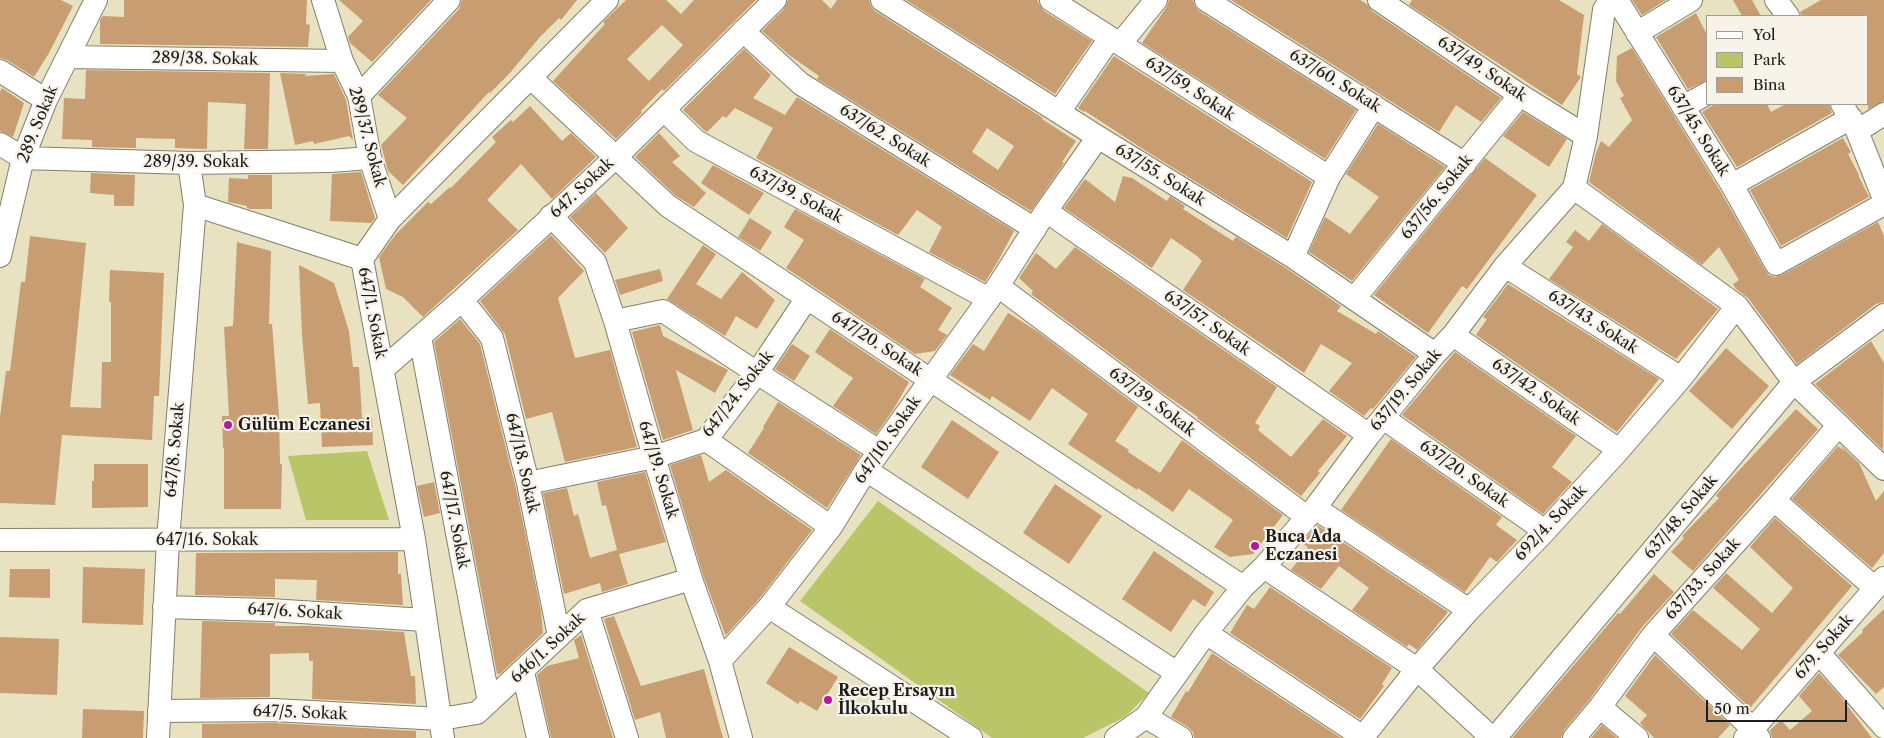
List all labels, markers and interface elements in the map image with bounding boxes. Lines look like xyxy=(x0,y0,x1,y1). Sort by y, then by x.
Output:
legend xyxy=(1706,15,1869,105)
text: Yol xyxy=(1753,25,1776,44)
street label: 637/49. Sokak xyxy=(1434,32,1530,106)
street label: 637/60. Sokak xyxy=(1286,45,1384,117)
street label: 289/38. Sokak xyxy=(152,48,258,70)
text: Park xyxy=(1753,50,1786,69)
street label: 637/59. Sokak xyxy=(1142,53,1238,125)
text: Bina xyxy=(1753,75,1785,94)
street label: 289. Sokak xyxy=(14,82,62,166)
street label: 637/45. Sokak xyxy=(1662,82,1734,180)
street label: 289/37. Sokak xyxy=(344,84,390,190)
street label: 637/62. Sokak xyxy=(836,100,934,172)
street label: 637/55. Sokak xyxy=(1111,140,1209,210)
street label: 637/56. Sokak xyxy=(1397,151,1477,243)
street label: 289/39. Sokak xyxy=(143,152,249,172)
street label: 647. Sokak xyxy=(546,154,618,222)
street label: 637/39. Sokak xyxy=(746,162,846,228)
street label: 647/1. Sokak xyxy=(354,266,390,360)
street label: 637/57. Sokak xyxy=(1160,286,1254,360)
street label: 637/43. Sokak xyxy=(1544,286,1642,358)
street label: 647/20. Sokak xyxy=(828,307,926,381)
street label: 637/19. Sokak xyxy=(1366,345,1446,435)
street label: 647/24. Sokak xyxy=(698,347,778,441)
street label: 637/42. Sokak xyxy=(1488,354,1584,430)
street label: 637/39. Sokak xyxy=(1105,363,1199,441)
street label: 647/10. Sokak xyxy=(851,392,925,488)
street label: 647/8. Sokak xyxy=(161,401,189,499)
street label: 647/18. Sokak xyxy=(501,411,543,515)
place label: Gülüm Eczanesi xyxy=(238,415,371,435)
marker: Gülüm Eczanesi xyxy=(222,419,234,431)
street label: 647/19. Sokak xyxy=(634,419,682,521)
street label: 637/20. Sokak xyxy=(1416,436,1512,512)
street label: 647/17. Sokak xyxy=(435,469,473,571)
street label: 637/48. Sokak xyxy=(1640,471,1722,563)
street label: 692/4. Sokak xyxy=(1511,481,1591,565)
place label: Buca Ada Eczanesi xyxy=(1265,527,1342,565)
street label: 647/16. Sokak xyxy=(156,530,258,550)
street label: 637/33. Sokak xyxy=(1661,534,1745,624)
marker: Buca Ada Eczanesi xyxy=(1249,540,1261,552)
street label: 647/6. Sokak xyxy=(247,600,343,624)
street label: 646/1. Sokak xyxy=(507,609,589,687)
street label: 679. Sokak xyxy=(1790,610,1858,684)
place label: Recep Ersayın İlkokulu xyxy=(838,681,955,719)
scale bar xyxy=(1709,690,1850,722)
marker: Recep Ersayın İlkokulu xyxy=(822,694,834,706)
text: 50 m xyxy=(1714,699,1750,718)
street label: 647/5. Sokak xyxy=(252,702,348,724)

